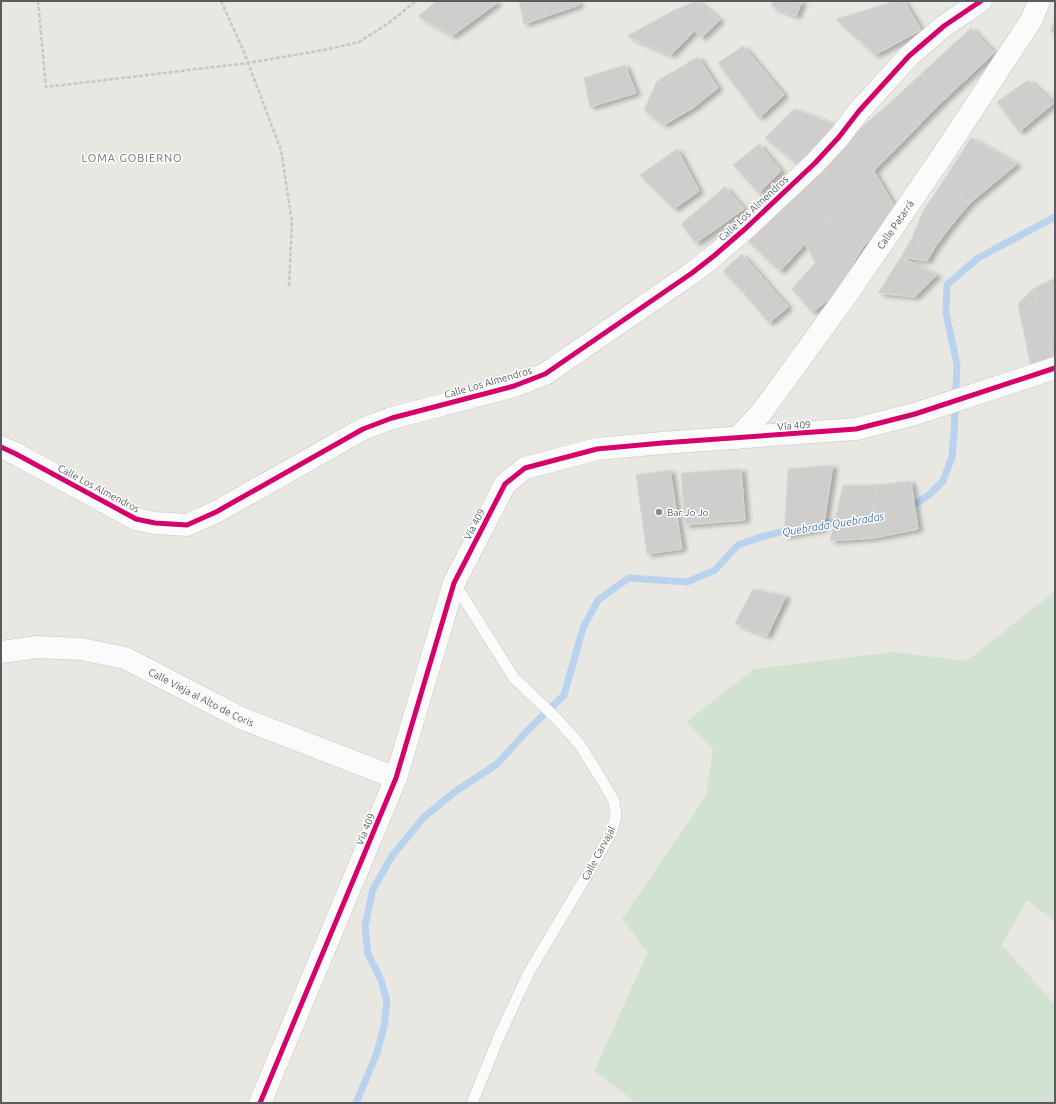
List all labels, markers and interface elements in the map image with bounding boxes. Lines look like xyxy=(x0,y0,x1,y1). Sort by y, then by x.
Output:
district label: LOMA GOBIERNO xyxy=(81,152,183,164)
street label: Calle Los Almendros xyxy=(716,173,790,243)
street label: Calle Patarrá xyxy=(875,198,916,251)
street label: Calle Los Almendros xyxy=(443,365,533,400)
street label: Vía 409 xyxy=(777,419,811,432)
street label: Calle Los Almendros xyxy=(56,462,141,515)
street label: Vía 409 xyxy=(462,507,487,542)
marker: Bar Jo Jo xyxy=(654,507,664,517)
place label: Bar Jo Jo xyxy=(667,507,709,518)
water label: Quebrada Quebradas xyxy=(781,510,885,538)
street label: Calle Vieja al Alto de Coris xyxy=(147,666,255,728)
street label: Vía 409 xyxy=(354,812,377,847)
street label: Calle Carvajal xyxy=(580,824,618,882)

